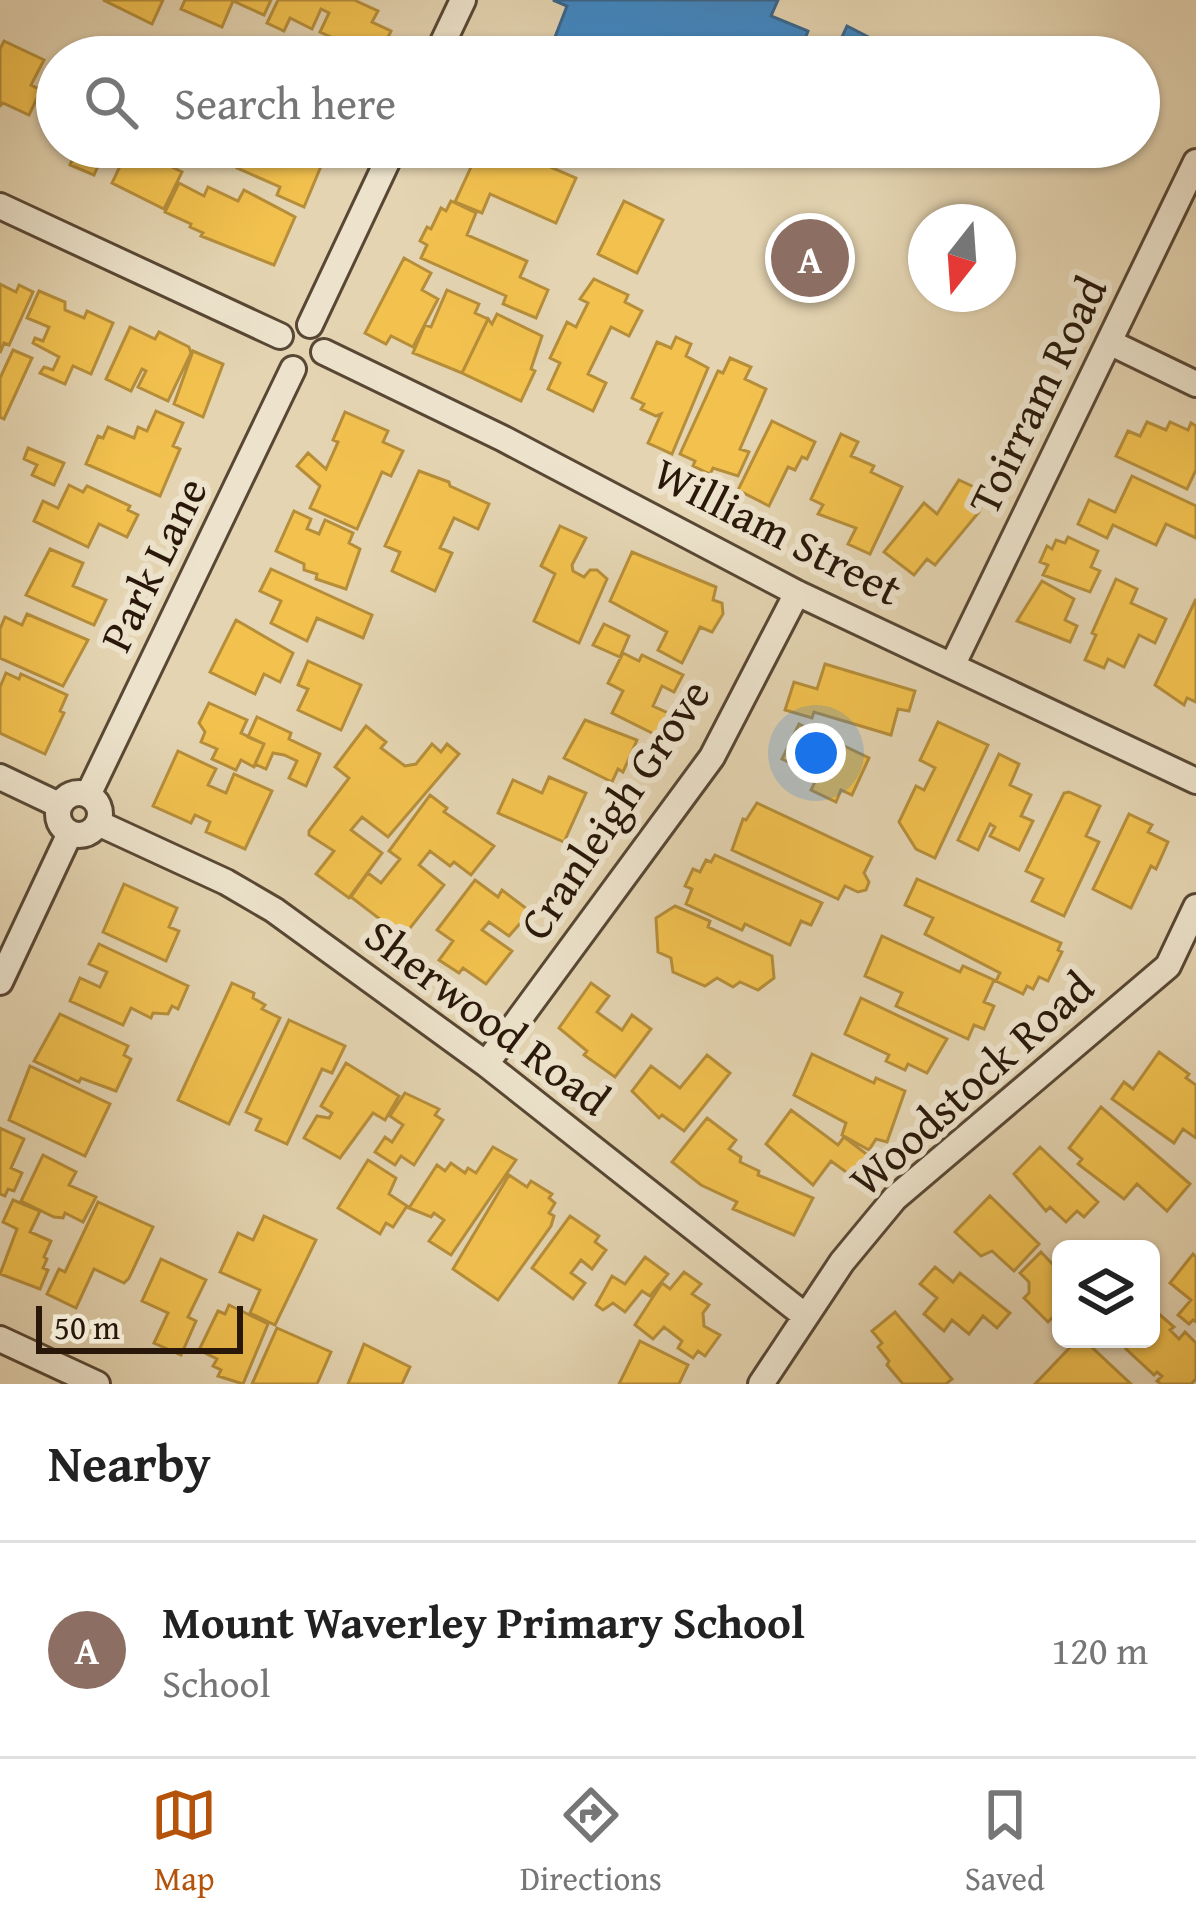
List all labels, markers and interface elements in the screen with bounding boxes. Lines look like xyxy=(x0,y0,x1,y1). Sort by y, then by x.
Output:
search box xyxy=(36,36,1160,168)
icon: search xyxy=(78,69,144,135)
text: Search here xyxy=(174,70,396,135)
north arrow xyxy=(908,204,1016,312)
pin: A xyxy=(771,213,849,303)
street label: Toirram Road xyxy=(951,265,1122,525)
street label: William Street xyxy=(643,440,914,621)
street label: Park Lane xyxy=(82,466,223,662)
street label: Cranleigh Grove xyxy=(502,665,725,952)
your location xyxy=(786,723,846,783)
street label: Sherwood Road xyxy=(352,903,625,1130)
street label: Woodstock Road xyxy=(834,955,1107,1210)
map controls xyxy=(1052,1240,1160,1348)
button: layers xyxy=(1052,1240,1160,1348)
scale bar xyxy=(36,1300,243,1353)
text: 50 m xyxy=(54,1303,120,1351)
text: Nearby xyxy=(48,1425,211,1500)
text: Mount Waverley Primary School xyxy=(162,1589,805,1654)
text: A xyxy=(75,1621,99,1678)
text: 120 m xyxy=(1051,1621,1148,1678)
text: School xyxy=(162,1654,270,1711)
tab: Map xyxy=(151,1782,217,1902)
tab: Directions xyxy=(520,1782,662,1902)
tab: Saved xyxy=(965,1782,1045,1902)

